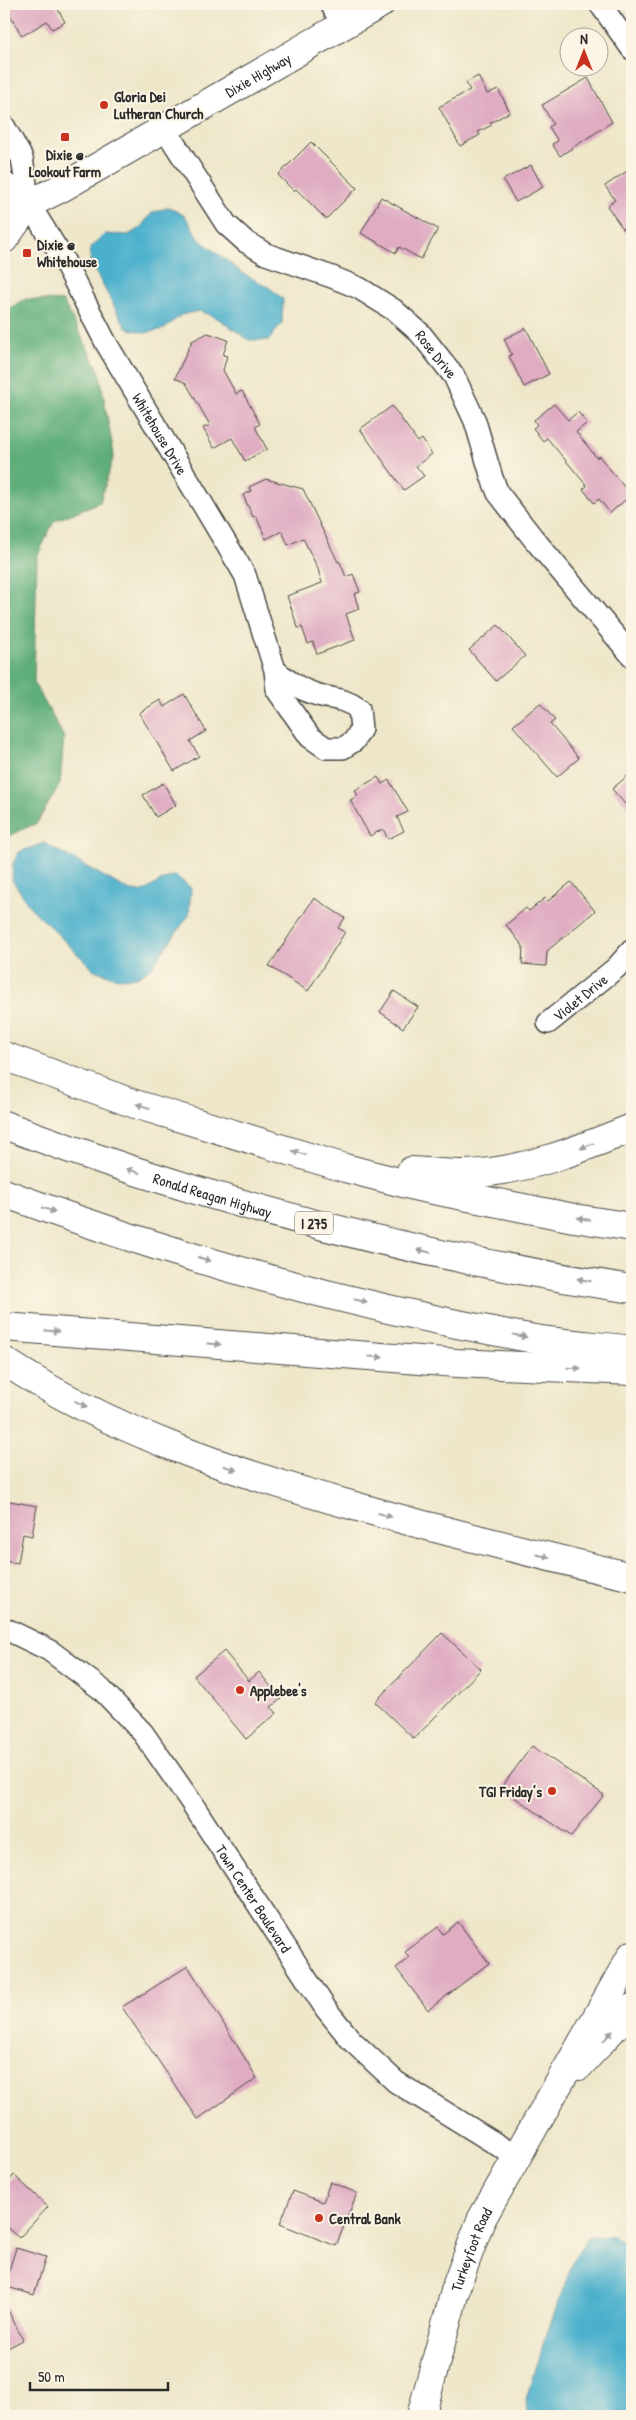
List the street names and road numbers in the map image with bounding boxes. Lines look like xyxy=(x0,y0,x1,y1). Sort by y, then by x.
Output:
street label: Dixie Highway xyxy=(221,47,294,102)
street label: Rose Drive xyxy=(411,325,462,383)
street label: Whitehouse Drive xyxy=(128,389,193,479)
street label: Violet Drive xyxy=(548,969,612,1026)
street label: Ronald Reagan Highway xyxy=(151,1167,274,1222)
road number: I 275 xyxy=(295,1212,333,1234)
street label: Town Center Boulevard xyxy=(211,1840,297,1956)
street label: Turkeyfoot Road xyxy=(445,2203,497,2293)

